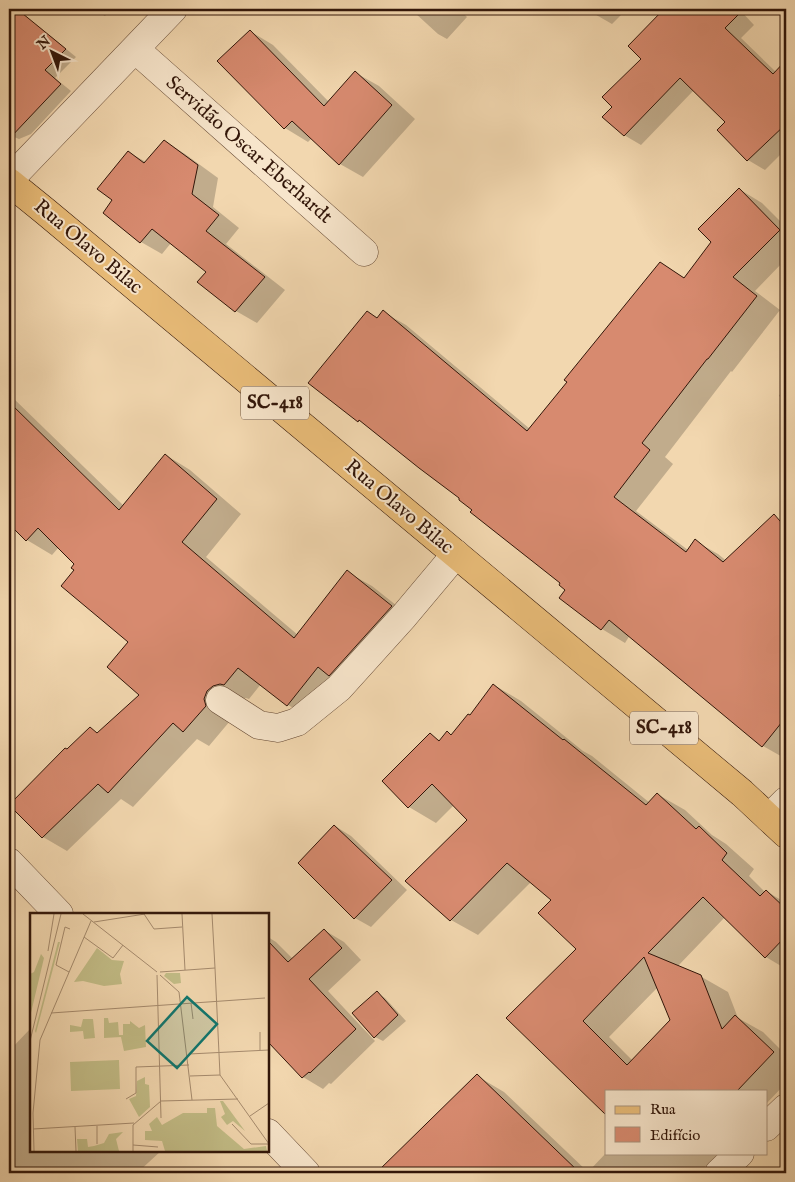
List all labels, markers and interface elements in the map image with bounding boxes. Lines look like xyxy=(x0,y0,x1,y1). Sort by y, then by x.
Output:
north arrow xyxy=(28,28,78,78)
text: N xyxy=(33,32,54,54)
street label: Servidão Oscar Eberhardt xyxy=(160,71,338,229)
street label: Rua Olavo Bilac xyxy=(29,194,147,300)
road number: SC-418 xyxy=(241,386,309,419)
street label: Rua Olavo Bilac xyxy=(340,454,458,560)
road number: SC-418 xyxy=(630,711,698,744)
inset map xyxy=(30,913,269,1152)
legend xyxy=(605,1090,768,1154)
text: Rua xyxy=(650,1100,676,1119)
text: Edifício xyxy=(650,1126,700,1145)

